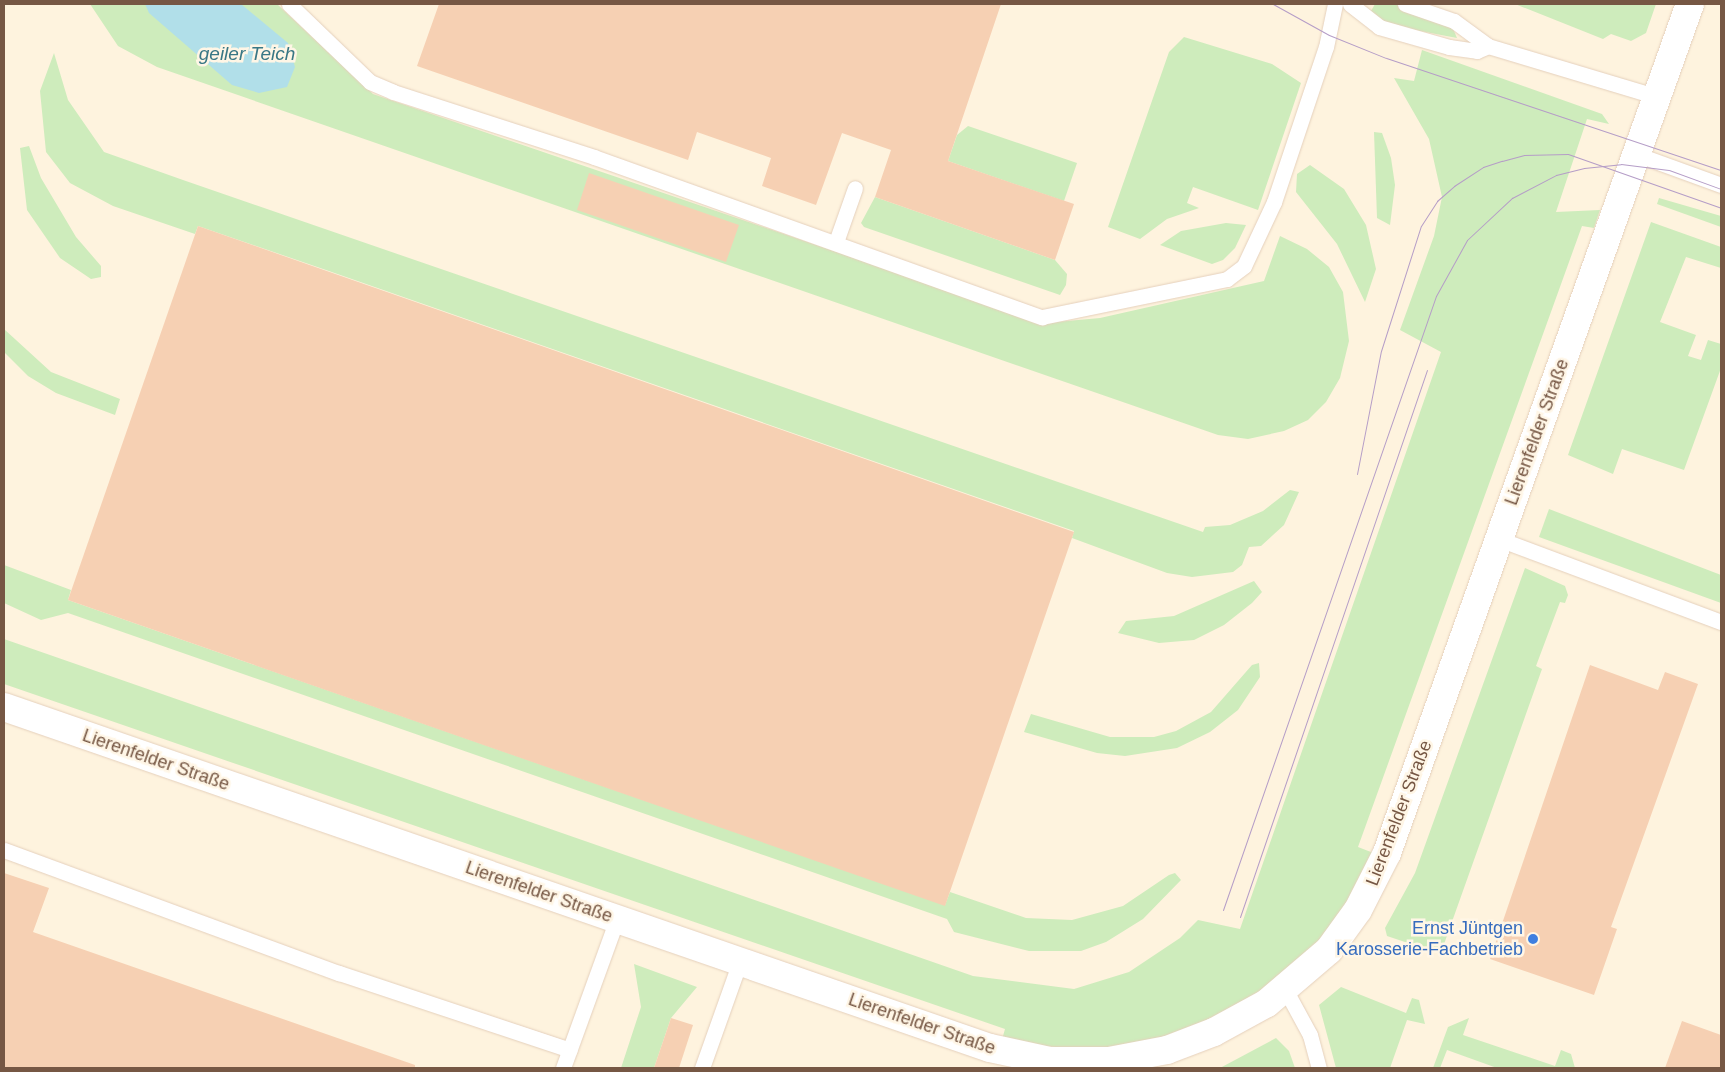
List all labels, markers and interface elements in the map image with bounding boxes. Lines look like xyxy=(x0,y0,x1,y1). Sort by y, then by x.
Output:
water label: geiler Teich xyxy=(199,43,295,65)
street label: Lierenfelder Straße xyxy=(1501,356,1573,508)
street label: Lierenfelder Straße xyxy=(80,725,232,795)
street label: Lierenfelder Straße xyxy=(1361,737,1437,889)
street label: Lierenfelder Straße xyxy=(463,857,615,927)
place label: Ernst Jüntgen Karosserie-Fachbetrieb xyxy=(1336,918,1523,961)
marker: Ernst Jüntgen Karosserie-Fachbetrieb xyxy=(1527,933,1539,945)
street label: Lierenfelder Straße xyxy=(846,989,998,1059)

